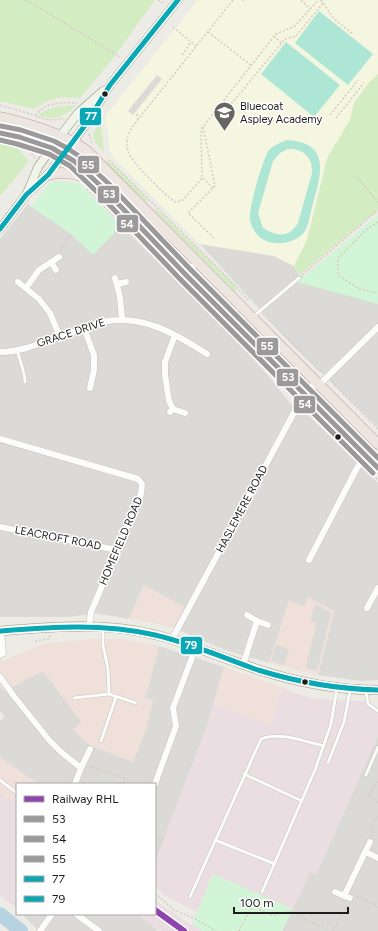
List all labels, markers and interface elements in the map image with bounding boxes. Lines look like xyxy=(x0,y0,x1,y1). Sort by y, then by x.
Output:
unlabelled marker xyxy=(100,89,110,99)
school or university icon: Bluecoat Aspley Academy xyxy=(212,99,238,132)
place label: Bluecoat Aspley Academy xyxy=(240,100,323,126)
line badge: 77 xyxy=(79,107,102,126)
text: 77 xyxy=(85,110,97,123)
line badge: 55 xyxy=(77,155,100,174)
text: 55 xyxy=(82,159,94,172)
line badge: 53 xyxy=(97,185,120,204)
text: 53 xyxy=(103,188,115,201)
line badge: 54 xyxy=(116,214,139,233)
text: 54 xyxy=(120,218,134,231)
street label: GRACE DRIVE xyxy=(35,316,107,350)
line badge: 55 xyxy=(256,337,279,356)
text: 55 xyxy=(261,340,273,353)
line badge: 53 xyxy=(276,368,299,387)
text: 53 xyxy=(282,371,294,384)
line badge: 54 xyxy=(293,395,316,414)
text: 54 xyxy=(298,398,312,411)
unlabelled marker xyxy=(333,432,343,442)
street label: HASLEMERE ROAD xyxy=(213,463,271,555)
street label: HOMEFIELD ROAD xyxy=(97,495,146,587)
street label: LEACROFT ROAD xyxy=(14,523,103,553)
line badge: 79 xyxy=(180,636,203,655)
text: 79 xyxy=(185,639,197,652)
unlabelled marker xyxy=(300,677,310,687)
legend xyxy=(16,783,156,915)
text: Railway RHL xyxy=(52,792,119,806)
text: 53 xyxy=(52,812,65,826)
text: 54 xyxy=(52,832,67,846)
text: 55 xyxy=(52,852,66,866)
text: 77 xyxy=(52,872,65,886)
scale bar xyxy=(234,889,348,915)
text: 79 xyxy=(52,892,65,906)
text: 100 m xyxy=(240,896,274,910)

